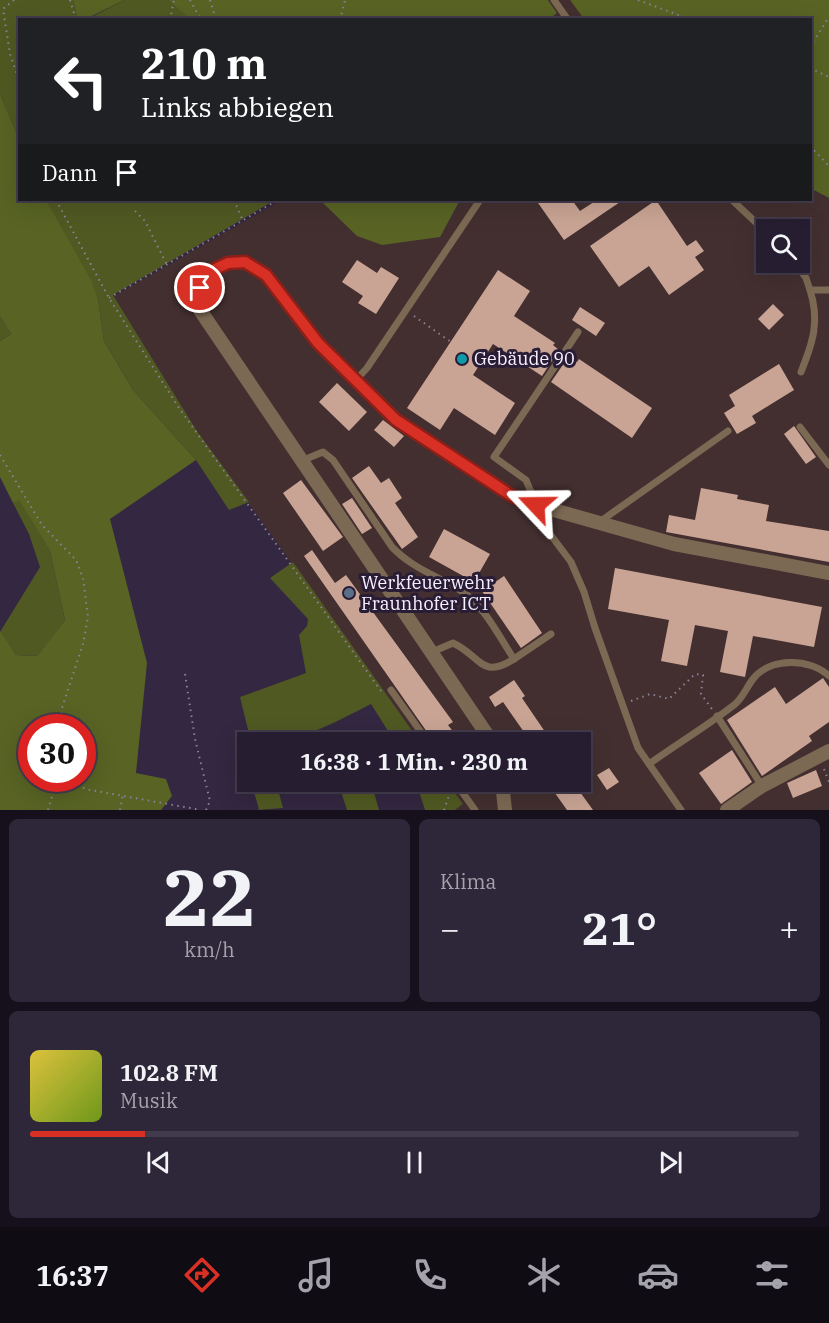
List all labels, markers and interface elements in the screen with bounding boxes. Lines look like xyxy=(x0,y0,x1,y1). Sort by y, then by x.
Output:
text: 210 m xyxy=(141,36,267,91)
icon: left xyxy=(42,42,120,120)
text: Links abbiegen xyxy=(141,89,334,124)
icon: arrive xyxy=(110,156,143,189)
text: Dann xyxy=(42,158,98,187)
map controls xyxy=(756,219,810,273)
button: search xyxy=(756,219,810,273)
pin xyxy=(174,262,225,313)
icon: arrive xyxy=(183,271,216,304)
place label: Gebäude 90 xyxy=(474,347,575,370)
marker: Gebäude 90 xyxy=(455,352,469,366)
position arrow xyxy=(504,473,568,537)
place label: Werkfeuerwehr Fraunhofer ICT xyxy=(361,571,493,615)
marker: Werkfeuerwehr Fraunhofer ICT xyxy=(342,586,356,600)
speed limit sign: 30 xyxy=(18,714,96,792)
text: 16:38 · 1 Min. · 230 m xyxy=(300,747,528,776)
text: 22 xyxy=(163,846,256,947)
text: Klima xyxy=(440,868,496,895)
text: 21° xyxy=(582,899,657,957)
text: − xyxy=(440,907,460,950)
text: + xyxy=(779,907,799,950)
text: km/h xyxy=(184,936,235,963)
text: 102.8 FM xyxy=(120,1058,218,1087)
text: Musik xyxy=(120,1087,178,1114)
icon: previous xyxy=(142,1146,175,1179)
icon: pause xyxy=(398,1146,431,1179)
icon: next xyxy=(654,1146,687,1179)
icon: directions xyxy=(181,1254,223,1296)
icon: music xyxy=(295,1254,337,1296)
icon: phone xyxy=(409,1254,451,1296)
icon: climate xyxy=(523,1254,565,1296)
icon: car xyxy=(637,1254,679,1296)
icon: filters xyxy=(751,1254,793,1296)
text: 16:37 xyxy=(36,1258,109,1293)

